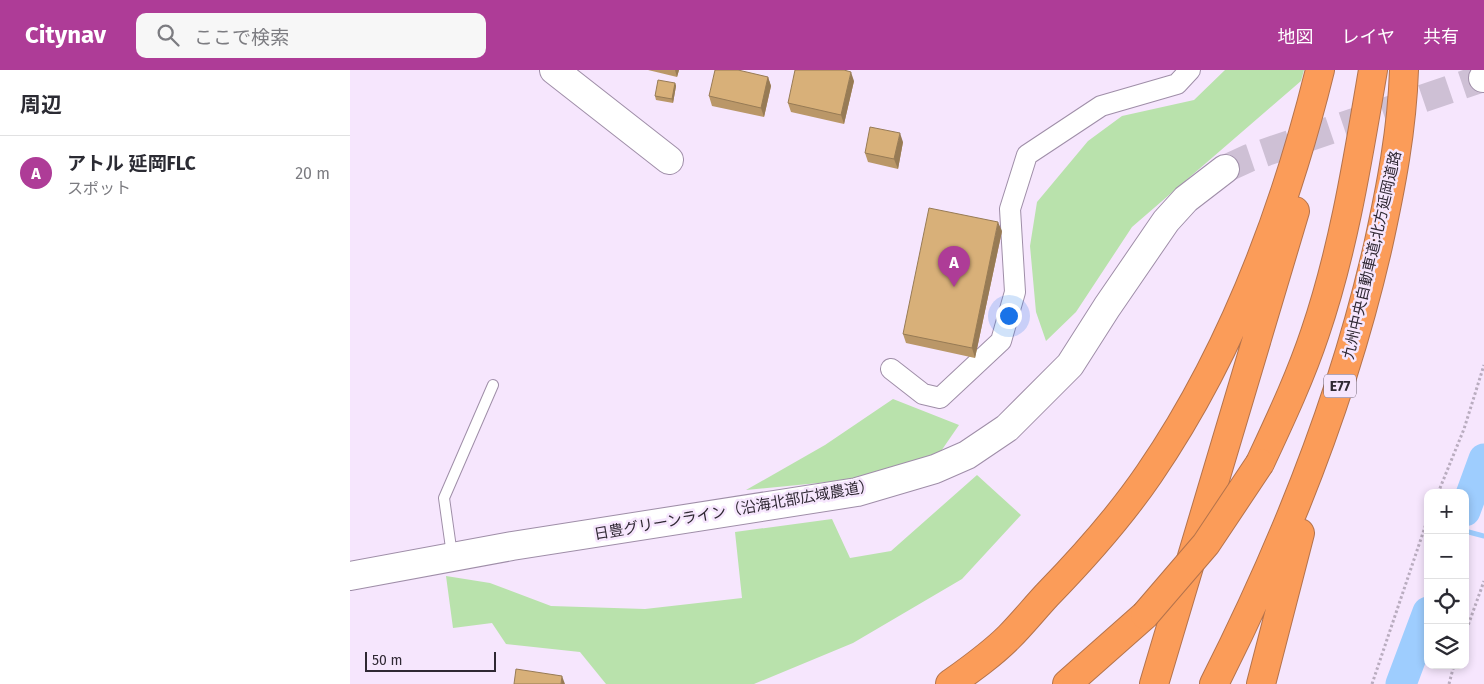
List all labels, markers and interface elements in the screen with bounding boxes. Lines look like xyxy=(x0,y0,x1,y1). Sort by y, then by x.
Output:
search box xyxy=(136,13,486,58)
text: Citynav xyxy=(25,21,106,49)
icon: search xyxy=(154,21,182,49)
text: ここで検索 xyxy=(194,26,289,49)
text: 地図 xyxy=(1278,26,1314,48)
text: レイヤ xyxy=(1342,26,1395,48)
text: 共有 xyxy=(1423,26,1459,48)
text: 周辺 xyxy=(20,92,62,118)
street label: 九州中央自動車道;北方延岡道路 xyxy=(1339,149,1405,361)
text: アトル 延岡FLC xyxy=(67,152,196,175)
text: A xyxy=(31,164,41,183)
text: 20 m xyxy=(295,164,330,183)
text: スポット xyxy=(67,179,131,198)
pin: A xyxy=(938,246,970,287)
your location xyxy=(996,303,1022,329)
road number: E77 xyxy=(1324,374,1356,398)
street label: 日豊グリーンライン（沿海北部広域農道） xyxy=(592,476,876,544)
map controls xyxy=(1424,489,1469,669)
button: + xyxy=(1424,489,1469,534)
button: − xyxy=(1424,534,1469,579)
button: locate xyxy=(1424,579,1469,624)
button: layers xyxy=(1424,624,1469,669)
scale bar xyxy=(365,649,496,672)
text: 50 m xyxy=(372,652,403,669)

